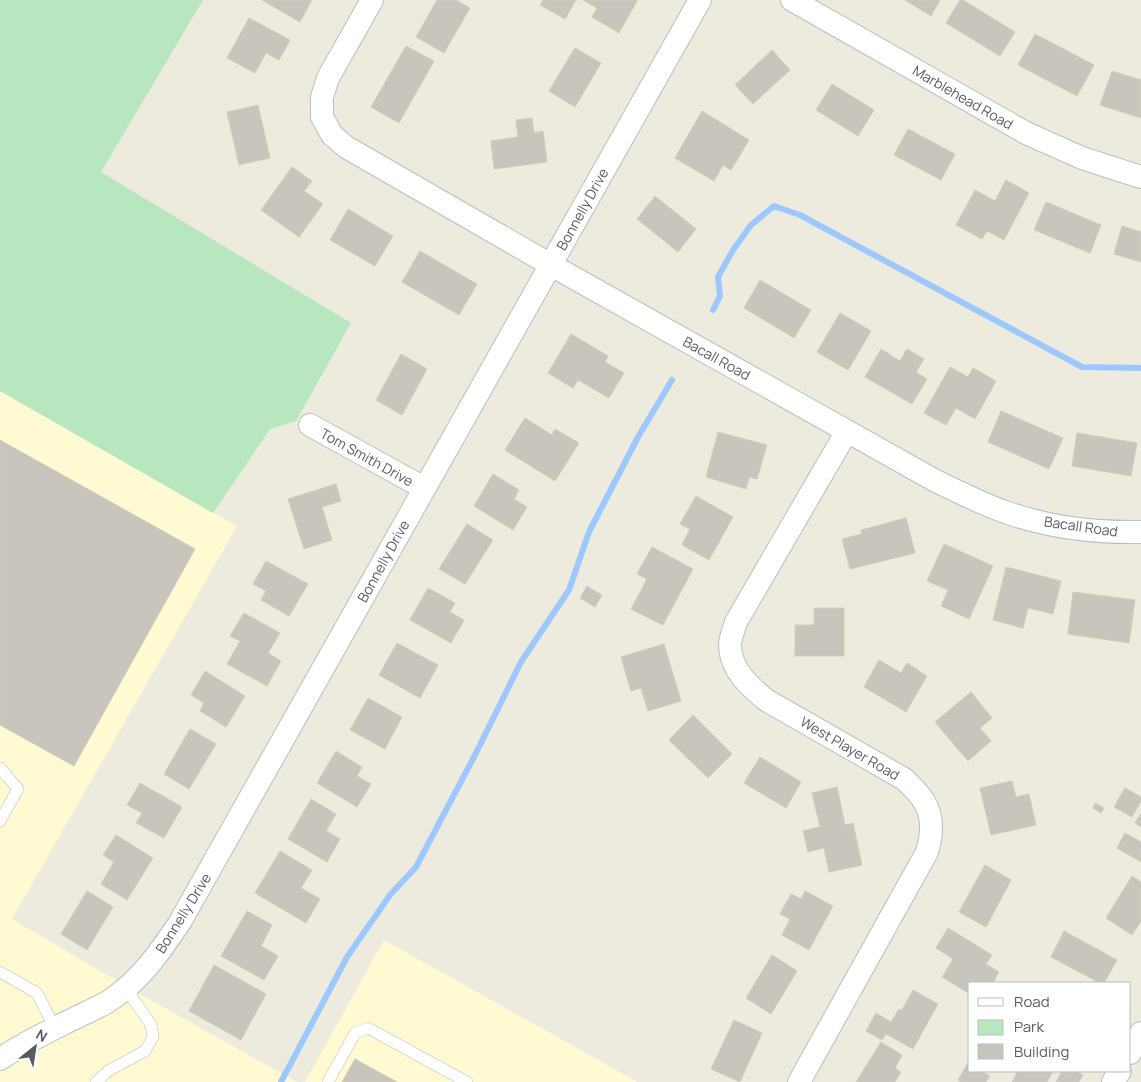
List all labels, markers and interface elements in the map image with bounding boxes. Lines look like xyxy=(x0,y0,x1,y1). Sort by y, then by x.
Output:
street label: Marblehead Road xyxy=(909,61,1017,133)
street label: Bonnelly Drive xyxy=(552,165,612,253)
street label: Bacall Road xyxy=(680,332,754,384)
street label: Tom Smith Drive xyxy=(317,424,417,490)
street label: Bacall Road xyxy=(1043,511,1119,541)
street label: Bonnelly Drive xyxy=(353,517,413,605)
street label: West Player Road xyxy=(797,712,903,784)
street label: Bonnelly Drive xyxy=(151,869,215,957)
legend xyxy=(968,982,1131,1072)
text: Road xyxy=(1014,991,1050,1012)
text: Park xyxy=(1014,1016,1044,1037)
north arrow xyxy=(10,1022,60,1072)
text: N xyxy=(33,1025,51,1046)
text: Building xyxy=(1014,1041,1069,1062)

